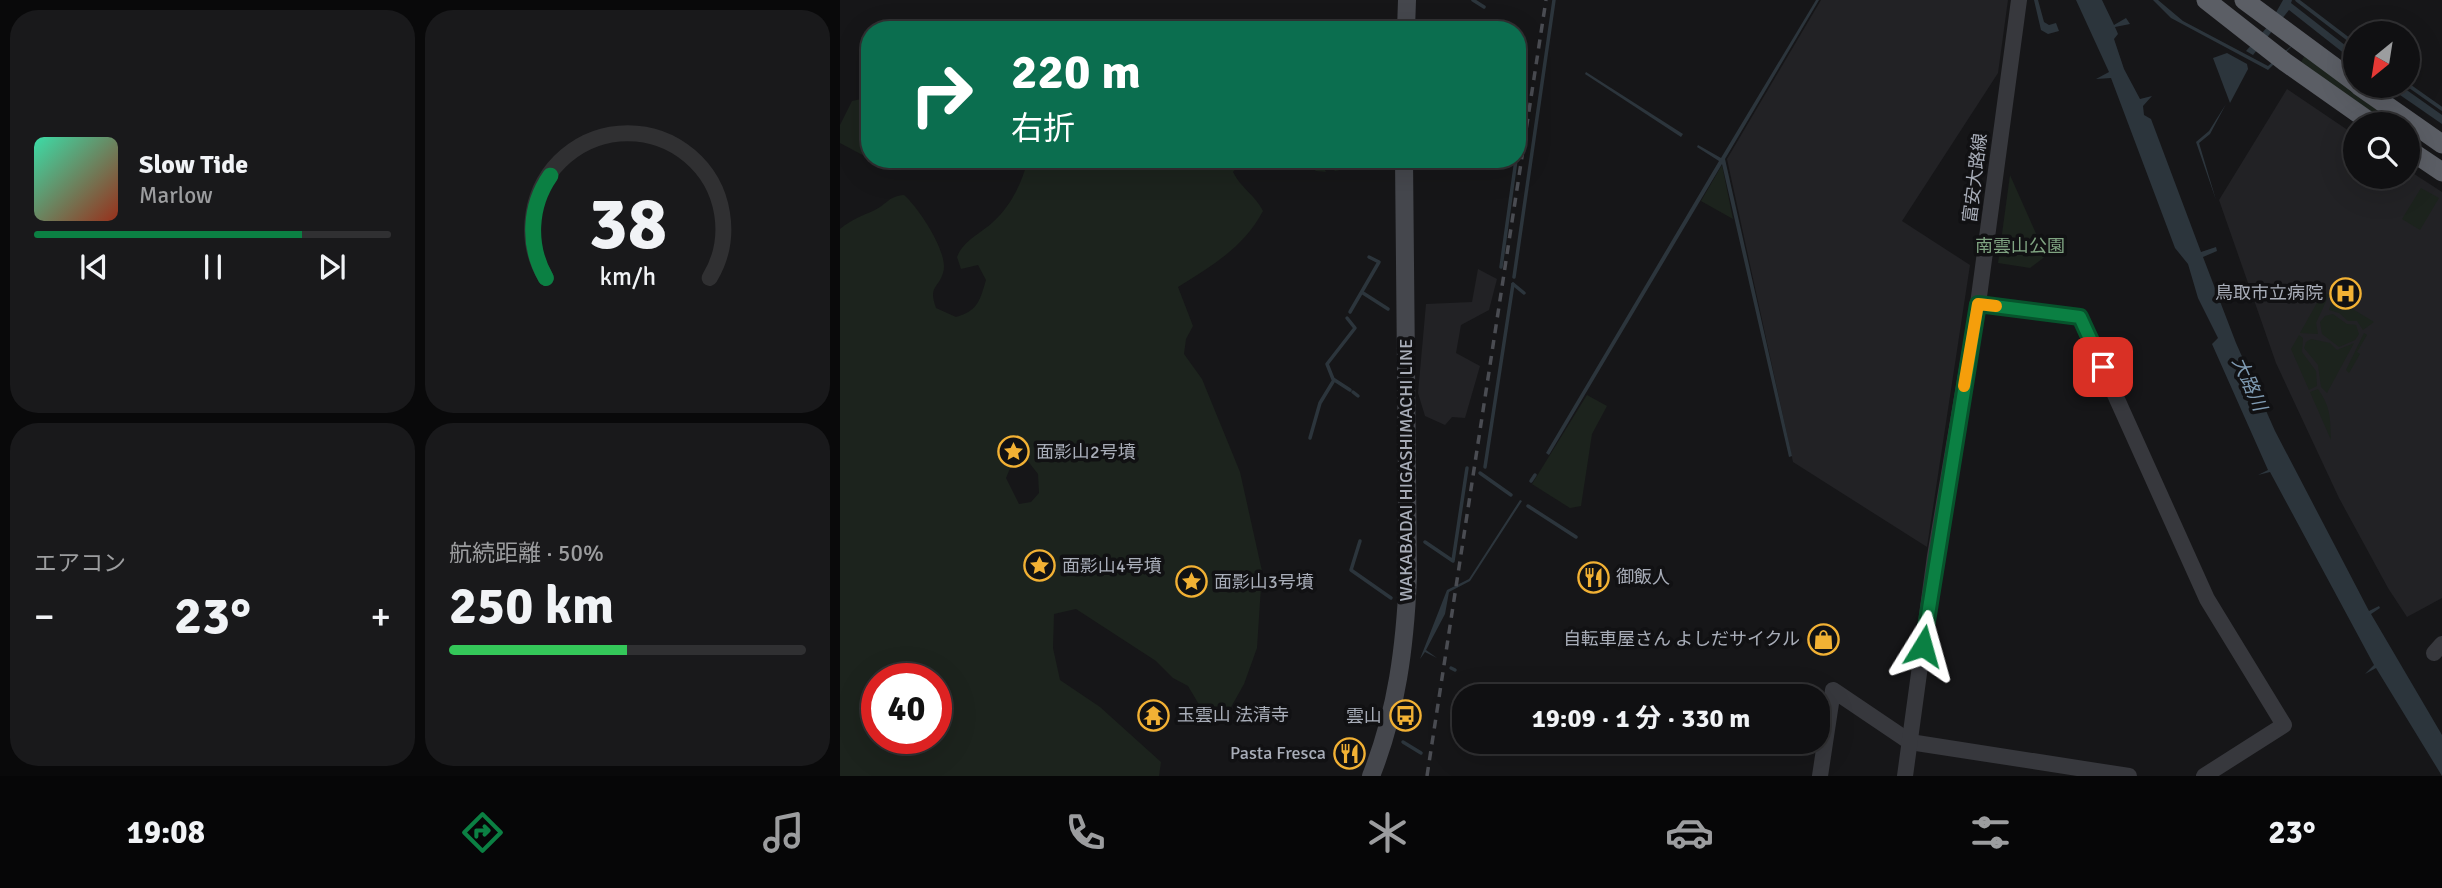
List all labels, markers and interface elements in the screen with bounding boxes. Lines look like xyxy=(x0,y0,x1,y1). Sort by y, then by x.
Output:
north arrow xyxy=(2343,21,2420,98)
map controls xyxy=(2343,21,2420,189)
text: 220 m xyxy=(1011,42,1141,102)
icon: right xyxy=(896,49,987,140)
text: 右折 xyxy=(1011,109,1075,148)
button: search xyxy=(2343,112,2420,189)
street label: 富安大路線 xyxy=(1959,132,1991,224)
text: Slow Tide xyxy=(139,149,248,181)
text: 38 xyxy=(588,180,667,269)
text: Marlow xyxy=(139,181,213,210)
park label: 南雲山公園 xyxy=(1975,235,2065,257)
icon: previous xyxy=(75,248,113,286)
icon: pause xyxy=(194,248,232,286)
icon: next xyxy=(313,248,351,286)
text: km/h xyxy=(599,261,656,292)
hospital icon: 鳥取市立病院 xyxy=(2329,276,2363,310)
place label: 鳥取市立病院 xyxy=(2215,282,2323,304)
pin xyxy=(2073,337,2133,397)
street label: WAKABADAI HIGASHIMACHI LINE xyxy=(1395,338,1417,602)
icon: arrive xyxy=(2084,348,2122,386)
water label: 大路川 xyxy=(2226,353,2272,417)
place icon: 面影山2号墳 xyxy=(996,435,1030,469)
place label: 面影山2号墳 xyxy=(1036,441,1136,463)
text: 航続距離 · 50% xyxy=(449,539,604,568)
text: エアコン xyxy=(34,549,126,578)
place icon: 面影山4号墳 xyxy=(1022,549,1056,583)
place label: 面影山4号墳 xyxy=(1062,555,1162,577)
restaurant icon: 御飯人 xyxy=(1576,560,1610,594)
place icon: 面影山3号墳 xyxy=(1174,565,1208,599)
place label: 御飯人 xyxy=(1616,566,1670,588)
place label: 面影山3号墳 xyxy=(1214,571,1314,593)
text: 250 km xyxy=(449,574,614,638)
text: 23° xyxy=(174,584,251,648)
text: − xyxy=(34,593,55,640)
text: + xyxy=(370,593,391,640)
position arrow xyxy=(1886,609,1960,683)
shop icon: 自転車屋さん よしだサイクル xyxy=(1806,622,1840,656)
place label: 自転車屋さん よしだサイクル xyxy=(1563,628,1800,650)
speed limit sign: 40 xyxy=(861,663,952,754)
temple icon: 玉雲山 法清寺 xyxy=(1137,698,1171,732)
bus stop icon: 雲山 xyxy=(1388,699,1422,733)
text: 19:09 · 1 分 · 330 m xyxy=(1532,703,1750,735)
place label: 玉雲山 法清寺 xyxy=(1177,704,1289,726)
place label: 雲山 xyxy=(1346,705,1382,727)
restaurant icon: Pasta Fresca xyxy=(1332,736,1366,770)
place label: Pasta Fresca xyxy=(1230,742,1326,764)
icon: directions xyxy=(458,808,507,857)
icon: music xyxy=(759,808,808,857)
icon: phone xyxy=(1061,808,1110,857)
icon: climate xyxy=(1363,808,1412,857)
icon: car xyxy=(1665,808,1714,857)
icon: filters xyxy=(1966,808,2015,857)
text: 19:08 xyxy=(126,813,205,852)
text: 23° xyxy=(2268,813,2316,852)

